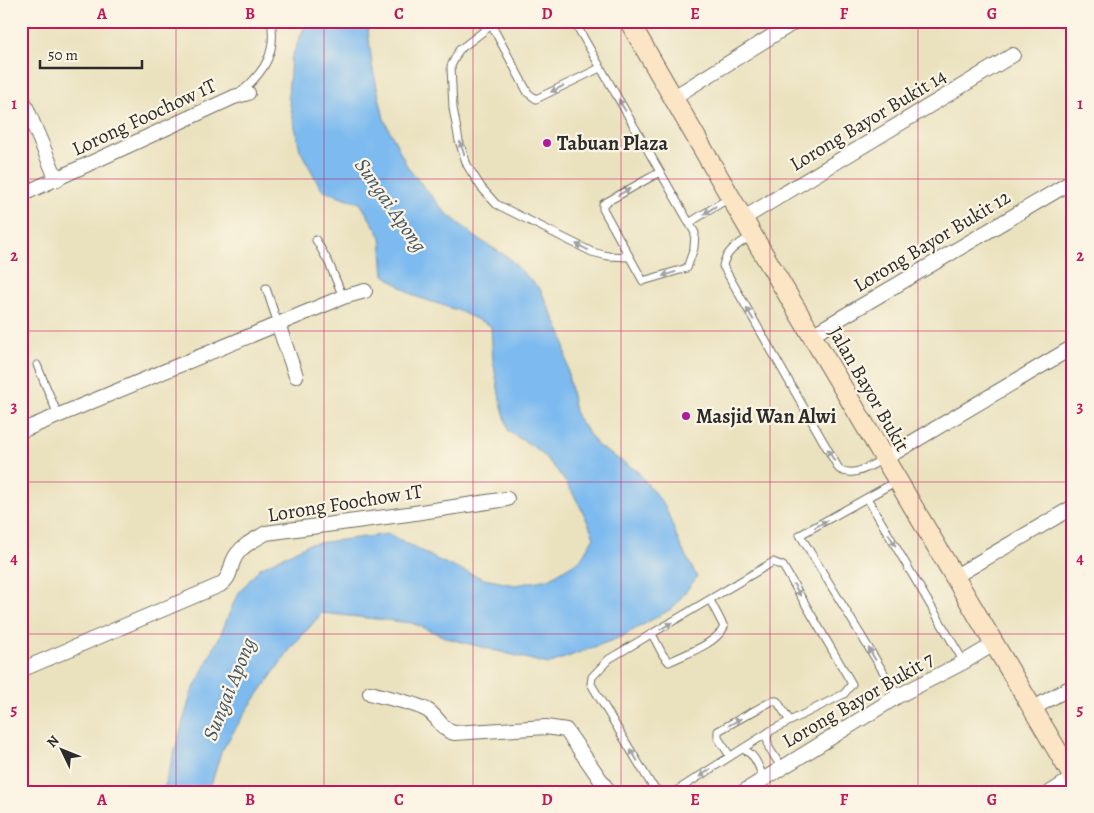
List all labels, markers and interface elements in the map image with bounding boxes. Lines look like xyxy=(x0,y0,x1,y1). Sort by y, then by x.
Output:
text: A xyxy=(96,3,108,25)
text: B xyxy=(245,3,255,25)
text: C xyxy=(394,3,404,25)
text: D xyxy=(541,3,553,25)
text: E xyxy=(690,3,700,25)
text: F xyxy=(840,3,849,25)
text: G xyxy=(987,3,997,25)
scale bar xyxy=(40,38,142,70)
text: 50 m xyxy=(48,45,78,65)
street label: Lorong Bayor Bukit 14 xyxy=(785,63,951,177)
street label: Lorong Foochow 1T xyxy=(67,72,221,162)
one-way arrow xyxy=(549,85,564,94)
text: 1 xyxy=(11,93,17,115)
text: 1 xyxy=(1077,93,1083,115)
one-way arrow xyxy=(617,99,626,112)
place label: Tabuan Plaza xyxy=(557,130,668,157)
marker: Tabuan Plaza xyxy=(541,137,553,149)
one-way arrow xyxy=(457,140,465,155)
water label: Sungai Apong xyxy=(348,152,434,258)
street label: Lorong Bayor Bukit 12 xyxy=(848,183,1016,299)
one-way arrow xyxy=(617,187,631,196)
one-way arrow xyxy=(704,205,717,215)
one-way arrow xyxy=(575,243,589,251)
text: 2 xyxy=(10,245,18,267)
text: 2 xyxy=(1076,245,1084,267)
one-way arrow xyxy=(661,270,676,278)
one-way arrow xyxy=(745,307,754,320)
street label: Jalan Bayor Bukit xyxy=(822,321,916,457)
text: 3 xyxy=(11,396,18,418)
text: 3 xyxy=(1077,396,1084,418)
place label: Masjid Wan Alwi xyxy=(696,403,837,430)
marker: Masjid Wan Alwi xyxy=(680,410,692,422)
one-way arrow xyxy=(826,448,835,461)
street label: Lorong Foochow 1T xyxy=(266,477,424,529)
one-way arrow xyxy=(814,519,828,528)
one-way arrow xyxy=(888,534,897,547)
text: 4 xyxy=(10,548,18,570)
text: 4 xyxy=(1076,548,1084,570)
one-way arrow xyxy=(792,583,801,596)
one-way arrow xyxy=(660,621,673,630)
water label: Sungai Apong xyxy=(196,633,263,745)
street label: Lorong Bayor Bukit 7 xyxy=(777,645,939,754)
one-way arrow xyxy=(868,647,877,660)
text: 5 xyxy=(11,699,18,721)
text: 5 xyxy=(1077,699,1084,721)
one-way arrow xyxy=(729,717,742,726)
north arrow xyxy=(38,726,88,776)
text: N xyxy=(42,731,63,752)
one-way arrow xyxy=(629,749,638,762)
one-way arrow xyxy=(698,768,711,777)
text: A xyxy=(96,789,108,811)
text: B xyxy=(245,789,255,811)
text: C xyxy=(394,789,404,811)
text: D xyxy=(541,789,553,811)
text: E xyxy=(690,789,700,811)
text: F xyxy=(840,789,849,811)
text: G xyxy=(987,789,997,811)

